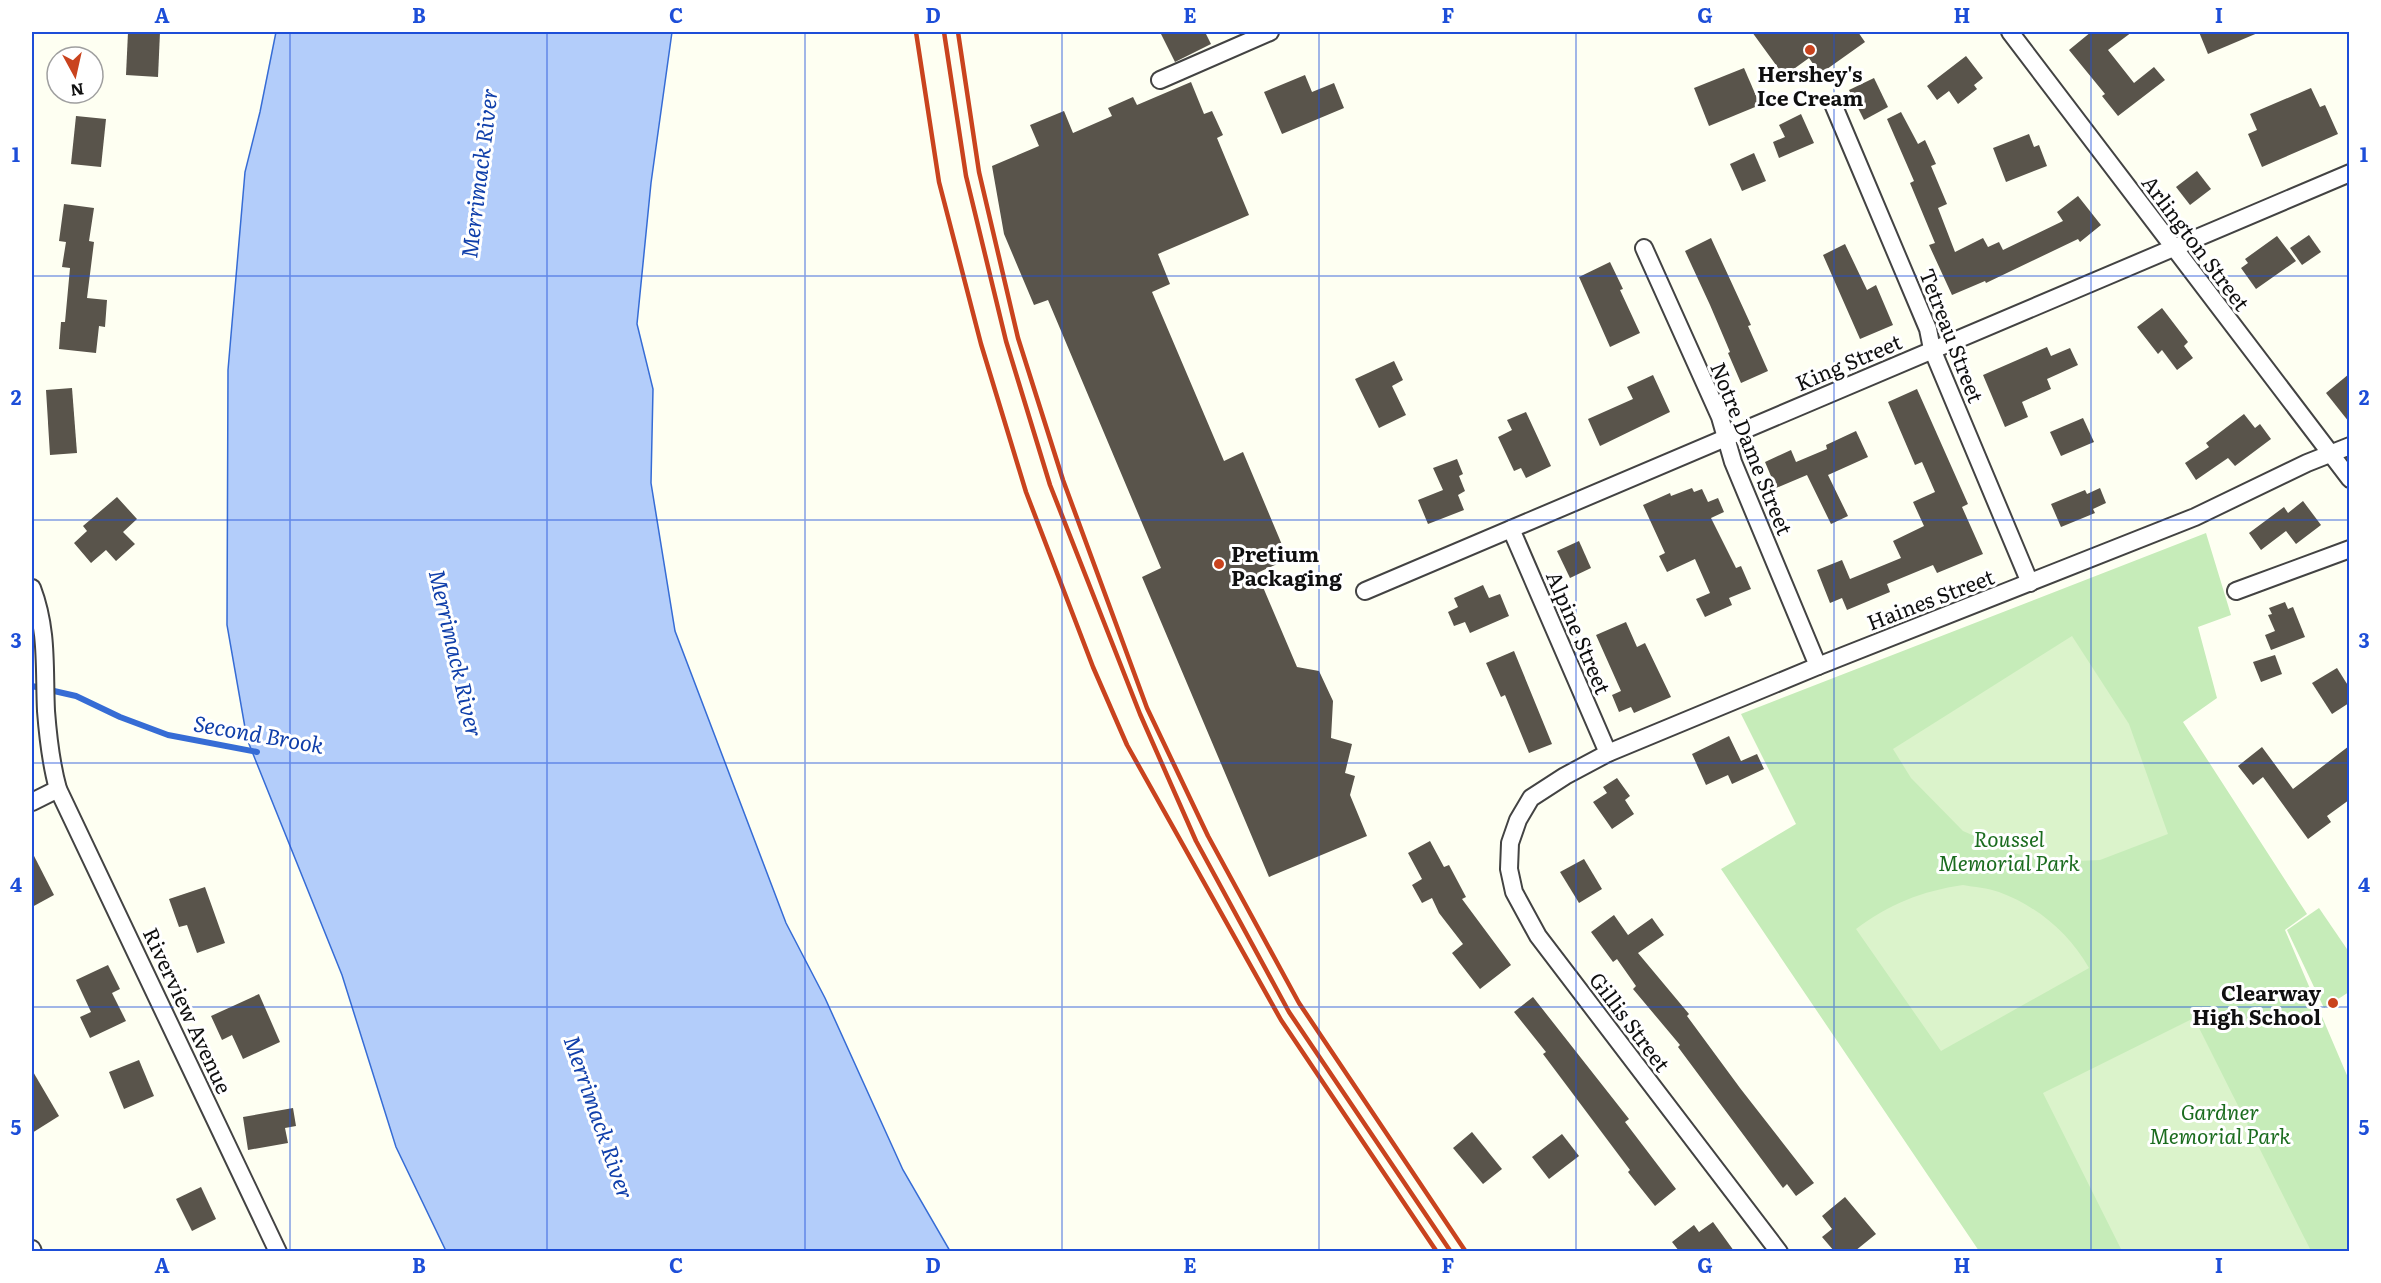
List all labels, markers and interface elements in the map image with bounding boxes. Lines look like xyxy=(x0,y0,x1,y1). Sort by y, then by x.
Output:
text: A xyxy=(154,0,170,29)
text: B xyxy=(412,0,426,29)
text: C xyxy=(669,0,683,29)
text: D xyxy=(925,0,941,29)
text: E xyxy=(1183,0,1197,29)
text: F xyxy=(1442,0,1455,29)
text: G xyxy=(1697,0,1713,29)
text: H xyxy=(1954,0,1970,29)
text: I xyxy=(2215,0,2223,29)
marker: Hershey's Ice Cream xyxy=(1803,43,1817,57)
north arrow xyxy=(45,45,105,105)
place label: Hershey's Ice Cream xyxy=(1757,57,1863,112)
text: N xyxy=(69,78,86,104)
water label: Merrimack River xyxy=(451,86,505,260)
text: 1 xyxy=(12,138,20,168)
text: 1 xyxy=(2360,138,2368,168)
street label: Arlington Street xyxy=(2136,168,2259,317)
street label: Tetreau Street xyxy=(1913,263,1993,407)
street label: King Street xyxy=(1790,325,1906,397)
street label: Notre Dame Street xyxy=(1704,357,1802,540)
text: 2 xyxy=(11,381,22,411)
text: 2 xyxy=(2359,381,2370,411)
place label: Pretium Packaging xyxy=(1231,537,1342,592)
marker: Pretium Packaging xyxy=(1212,557,1226,571)
street label: Haines Street xyxy=(1862,559,1999,636)
water label: Merrimack River xyxy=(422,566,492,740)
street label: Alpine Street xyxy=(1540,566,1620,699)
text: 3 xyxy=(10,624,22,654)
text: 3 xyxy=(2358,624,2370,654)
water label: Second Brook xyxy=(191,705,327,761)
park label: Roussel Memorial Park xyxy=(1938,822,2080,877)
text: 4 xyxy=(10,868,22,898)
text: 4 xyxy=(2358,868,2370,898)
street label: Riverview Avenue xyxy=(137,922,241,1098)
street label: Gillis Street xyxy=(1583,965,1679,1078)
place label: Clearway High School xyxy=(2192,976,2321,1031)
marker: Clearway High School xyxy=(2326,996,2340,1010)
water label: Merrimack River xyxy=(557,1031,643,1203)
park label: Gardner Memorial Park xyxy=(2149,1095,2291,1150)
text: 5 xyxy=(11,1111,22,1141)
text: 5 xyxy=(2359,1111,2370,1141)
text: A xyxy=(154,1249,170,1279)
text: B xyxy=(412,1249,426,1279)
text: C xyxy=(669,1249,683,1279)
text: D xyxy=(925,1249,941,1279)
text: E xyxy=(1183,1249,1197,1279)
text: F xyxy=(1442,1249,1455,1279)
text: G xyxy=(1697,1249,1713,1279)
text: H xyxy=(1954,1249,1970,1279)
text: I xyxy=(2215,1249,2223,1279)

